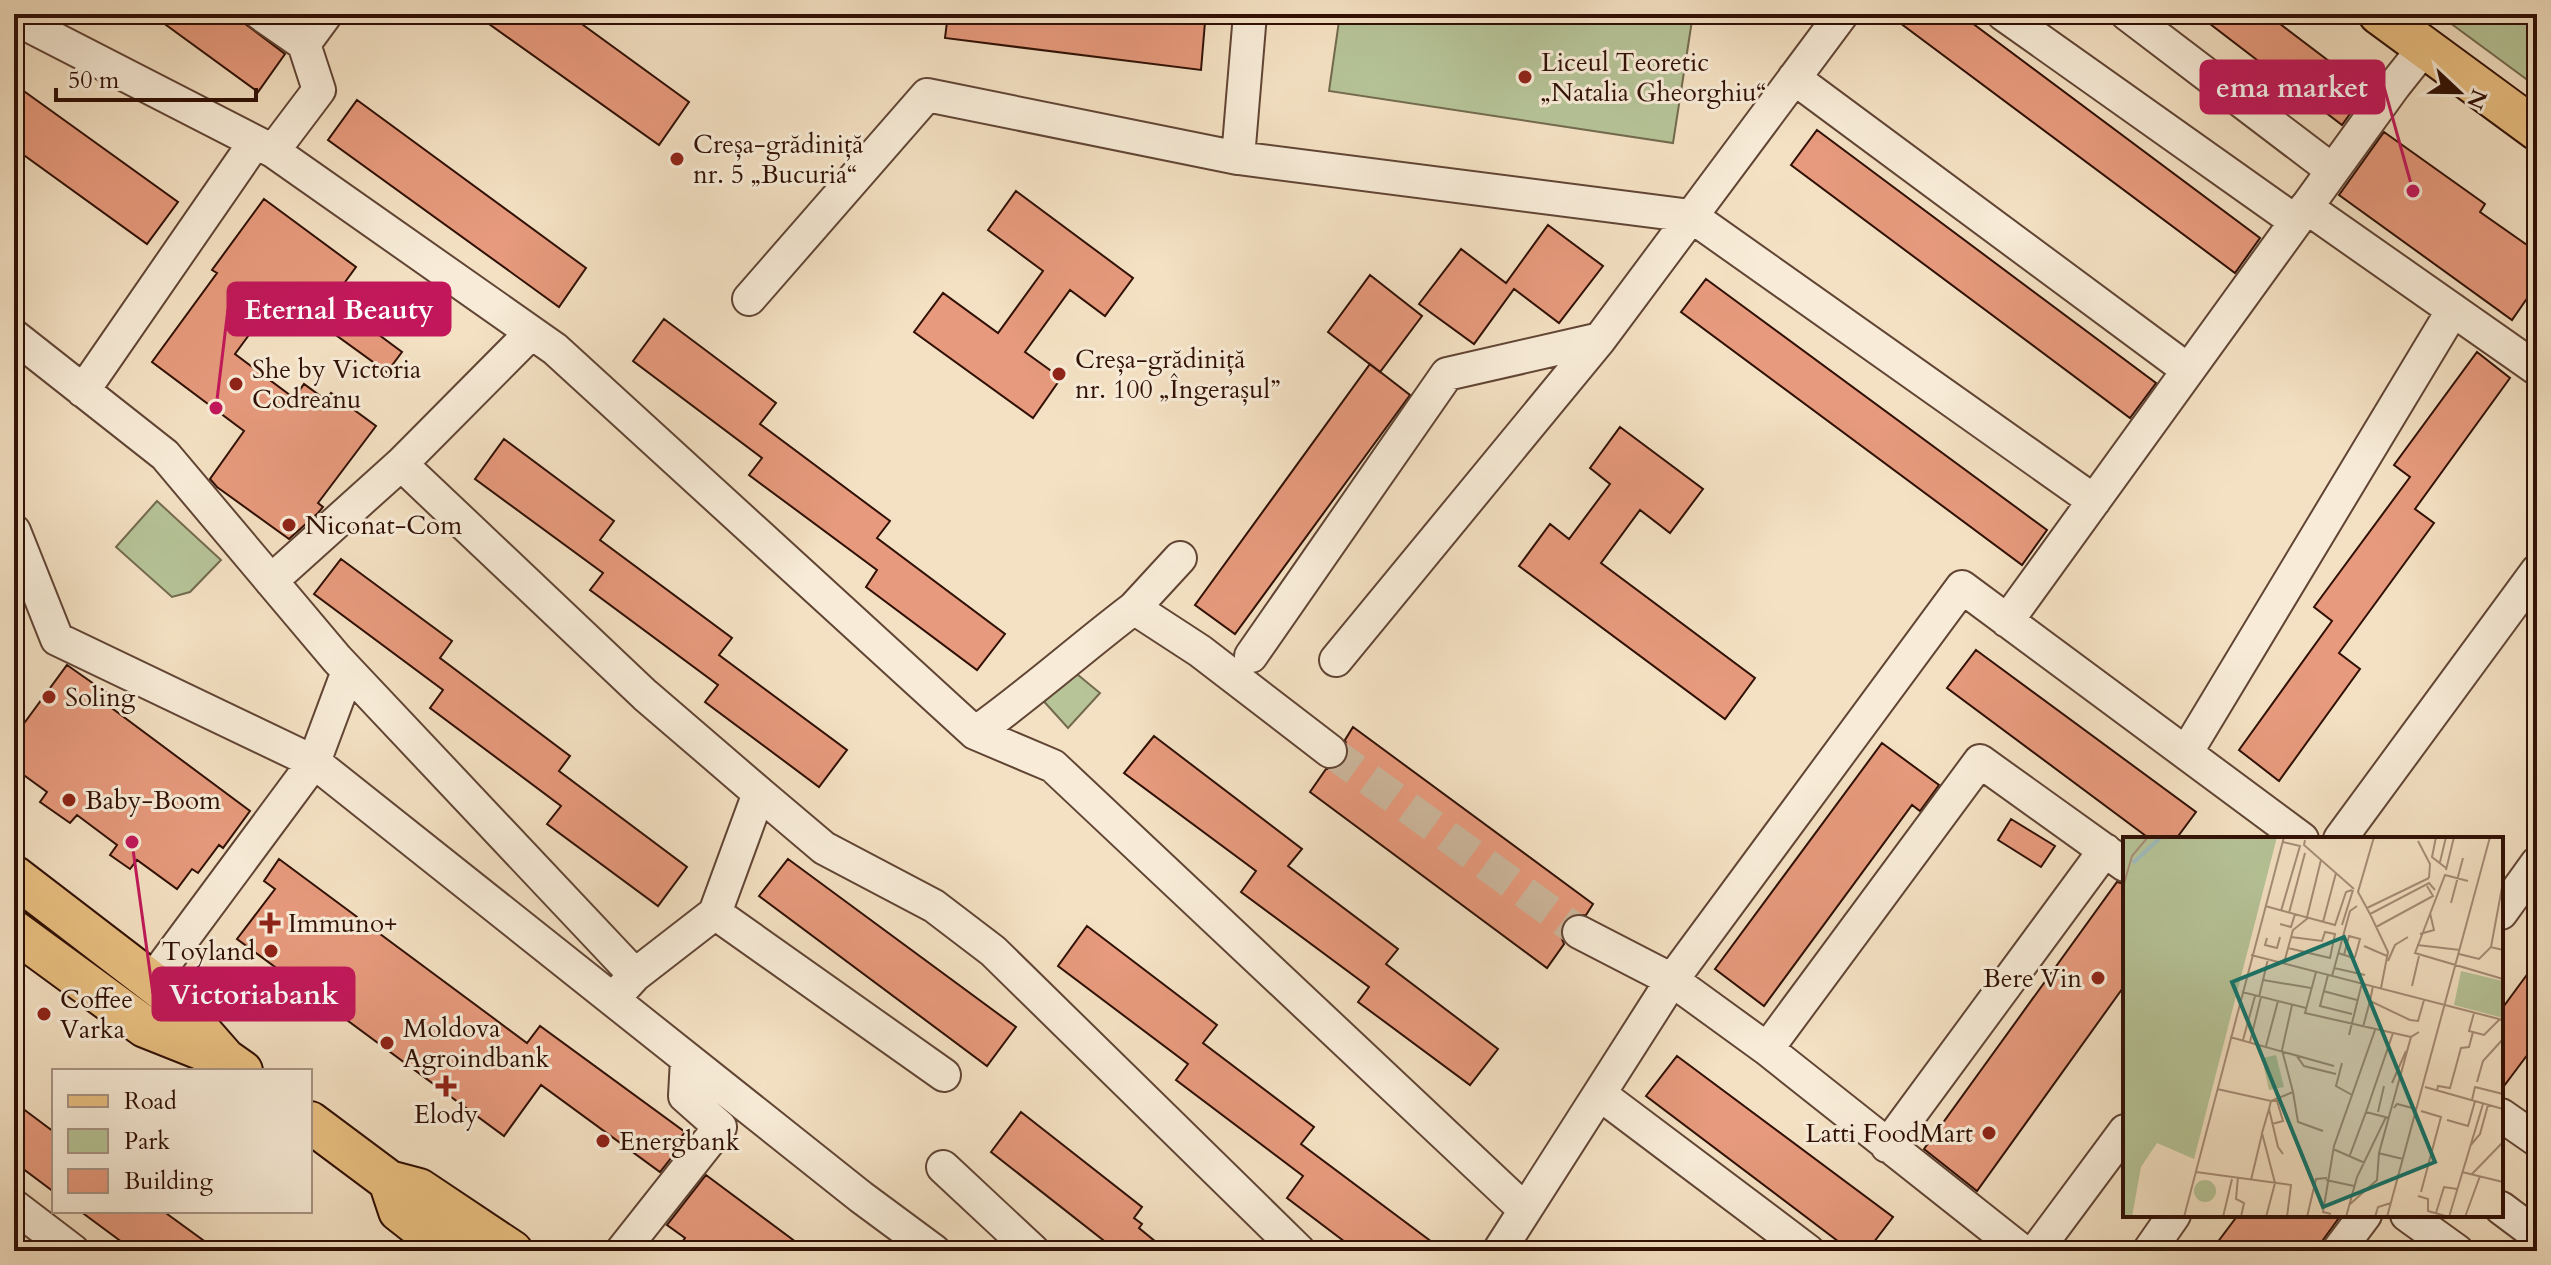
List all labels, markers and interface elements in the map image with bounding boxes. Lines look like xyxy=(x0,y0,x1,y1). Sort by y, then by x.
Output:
place label: Liceul Teoretic „Natalia Gheorghiu“ xyxy=(1541,45,1767,110)
scale bar xyxy=(56,52,256,102)
north arrow xyxy=(2419,52,2499,132)
callout: ema market xyxy=(2201,61,2384,113)
text: 50 m xyxy=(68,64,120,97)
marker: Liceul Teoretic „Natalia Gheorghiu“ xyxy=(1516,68,1534,86)
text: ema market xyxy=(2216,69,2368,107)
text: N xyxy=(2459,85,2494,114)
place label: Creșa-grădiniță nr. 5 „Bucuria“ xyxy=(693,127,863,192)
marker: Creșa-grădiniță nr. 5 „Bucuria“ xyxy=(668,150,686,168)
callout: Eternal Beauty xyxy=(228,283,450,335)
text: Eternal Beauty xyxy=(244,291,434,329)
place label: Creșa-grădiniță nr. 100 „Îngerașul” xyxy=(1075,342,1280,407)
place label: She by Victoria Codreanu xyxy=(252,352,421,417)
marker: Creșa-grădiniță nr. 100 „Îngerașul” xyxy=(1050,365,1068,383)
marker: She by Victoria Codreanu xyxy=(227,375,245,393)
place label: Niconat-Com xyxy=(305,508,462,543)
marker: Niconat-Com xyxy=(280,516,298,534)
place label: Soling xyxy=(65,680,136,715)
marker: Soling xyxy=(40,688,58,706)
place label: Baby-Boom xyxy=(85,783,221,818)
marker: Baby-Boom xyxy=(60,791,78,809)
inset map xyxy=(2123,837,2503,1217)
place label: Immuno+ xyxy=(288,906,397,941)
marker: Immuno+ xyxy=(259,912,281,934)
place label: Toyland xyxy=(162,934,255,969)
marker: Toyland xyxy=(262,942,280,960)
place label: Bere Vin xyxy=(1983,961,2082,996)
callout: Victoriabank xyxy=(153,968,354,1020)
marker: Bere Vin xyxy=(2089,969,2107,987)
text: Victoriabank xyxy=(169,976,339,1014)
place label: Coffee Varka xyxy=(60,982,133,1047)
marker: Coffee Varka xyxy=(35,1005,53,1023)
place label: Moldova Agroindbank xyxy=(403,1011,550,1076)
marker: Moldova Agroindbank xyxy=(378,1034,396,1052)
legend xyxy=(52,1069,312,1213)
marker: Elody xyxy=(437,1077,455,1095)
text: Road xyxy=(124,1085,177,1118)
place label: Elody xyxy=(414,1097,478,1132)
place label: Latti FoodMart xyxy=(1805,1116,1973,1151)
place label: Energbank xyxy=(619,1124,740,1159)
marker: Latti FoodMart xyxy=(1980,1124,1998,1142)
text: Park xyxy=(124,1125,170,1158)
marker: Energbank xyxy=(594,1132,612,1150)
text: Building xyxy=(124,1165,214,1198)

